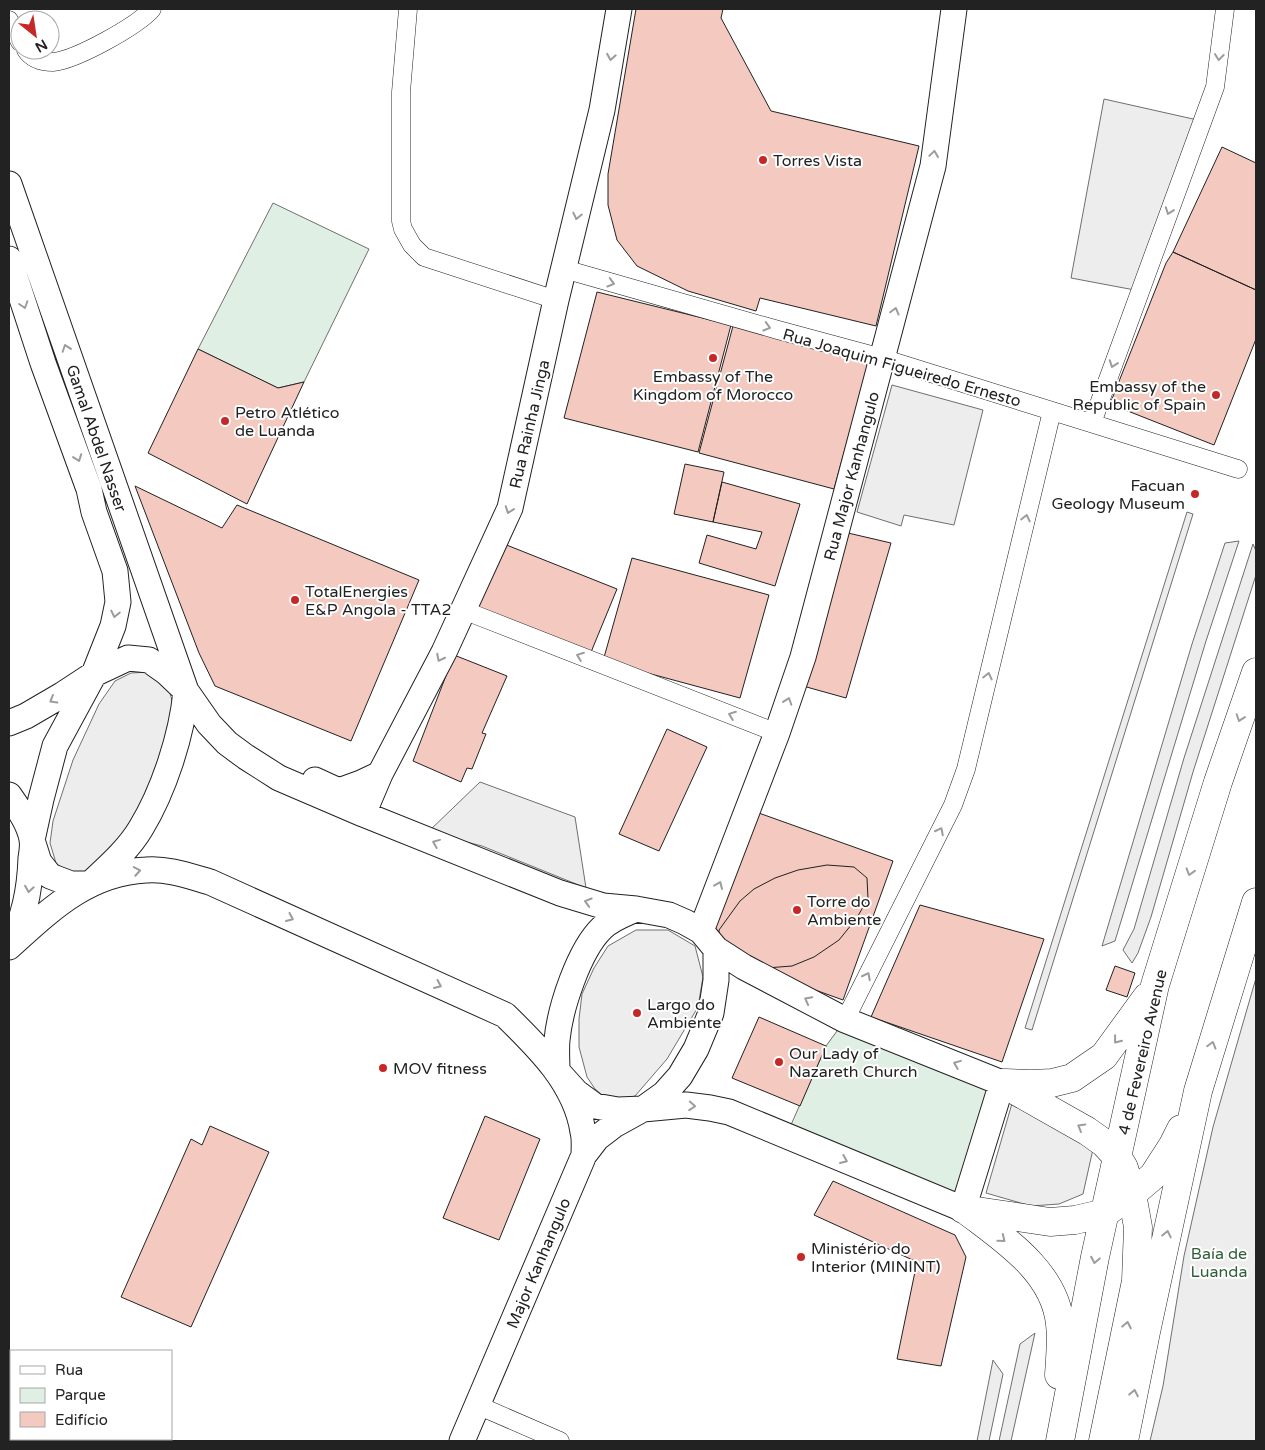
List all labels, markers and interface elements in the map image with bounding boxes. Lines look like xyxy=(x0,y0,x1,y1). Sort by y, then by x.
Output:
north arrow xyxy=(10,10,60,60)
text: N xyxy=(32,36,50,56)
one-way arrow xyxy=(606,52,616,61)
one-way arrow xyxy=(1214,53,1225,61)
one-way arrow xyxy=(929,149,939,158)
place label: Torres Vista xyxy=(773,151,862,171)
marker: Torres Vista xyxy=(757,154,769,166)
one-way arrow xyxy=(1165,206,1175,215)
one-way arrow xyxy=(572,211,583,220)
one-way arrow xyxy=(606,277,614,287)
one-way arrow xyxy=(18,300,28,309)
one-way arrow xyxy=(889,307,900,316)
one-way arrow xyxy=(762,322,771,332)
street label: Rua Joaquim Figueiredo Ernesto xyxy=(780,324,1023,412)
one-way arrow xyxy=(61,344,71,352)
marker: Embassy of The Kingdom of Morocco xyxy=(707,352,719,364)
street label: Rua Rainha Jinga xyxy=(505,358,555,491)
one-way arrow xyxy=(1109,359,1119,368)
street label: Gamal Abdel Nasser xyxy=(61,362,131,515)
place label: Embassy of The Kingdom of Morocco xyxy=(633,367,793,405)
place label: Embassy of the Republic of Spain xyxy=(1072,377,1206,415)
street label: Rua Major Kanhangulo xyxy=(820,389,884,563)
marker: Embassy of the Republic of Spain xyxy=(1210,389,1222,401)
place label: Petro Atlético de Luanda xyxy=(235,403,339,441)
marker: Petro Atlético de Luanda xyxy=(219,415,231,427)
one-way arrow xyxy=(72,454,82,462)
place label: Facuan Geology Museum xyxy=(1051,476,1185,514)
marker: Facuan Geology Museum xyxy=(1189,488,1201,500)
one-way arrow xyxy=(505,505,515,514)
one-way arrow xyxy=(1020,514,1031,523)
place label: TotalEnergies E&P Angola - TTA2 xyxy=(305,582,451,620)
marker: TotalEnergies E&P Angola - TTA2 xyxy=(289,594,301,606)
one-way arrow xyxy=(110,610,121,619)
one-way arrow xyxy=(436,652,446,661)
one-way arrow xyxy=(577,652,585,662)
one-way arrow xyxy=(982,672,993,681)
one-way arrow xyxy=(49,694,58,704)
one-way arrow xyxy=(782,697,792,705)
one-way arrow xyxy=(728,711,737,722)
one-way arrow xyxy=(1236,713,1246,721)
one-way arrow xyxy=(934,827,944,836)
one-way arrow xyxy=(433,839,441,849)
one-way arrow xyxy=(132,867,141,877)
one-way arrow xyxy=(1186,868,1196,876)
one-way arrow xyxy=(713,882,723,890)
one-way arrow xyxy=(24,885,35,893)
place label: Torre do Ambiente xyxy=(807,892,881,930)
one-way arrow xyxy=(584,897,593,907)
marker: Torre do Ambiente xyxy=(791,904,803,916)
one-way arrow xyxy=(285,912,294,922)
street label: 4 de Fevereiro Avenue xyxy=(1114,968,1172,1137)
one-way arrow xyxy=(861,972,871,981)
one-way arrow xyxy=(433,978,442,989)
place label: Largo do Ambiente xyxy=(647,995,721,1033)
one-way arrow xyxy=(804,996,813,1006)
marker: Largo do Ambiente xyxy=(631,1007,643,1019)
one-way arrow xyxy=(1114,1034,1123,1043)
one-way arrow xyxy=(1206,1041,1216,1049)
place label: Our Lady of Nazareth Church xyxy=(789,1044,917,1082)
marker: Our Lady of Nazareth Church xyxy=(773,1056,785,1068)
place label: MOV fitness xyxy=(393,1059,487,1079)
one-way arrow xyxy=(953,1060,962,1071)
marker: MOV fitness xyxy=(377,1062,389,1074)
one-way arrow xyxy=(688,1101,696,1112)
one-way arrow xyxy=(1077,1124,1086,1134)
one-way arrow xyxy=(839,1153,848,1164)
street label: Major Kanhangulo xyxy=(502,1195,575,1332)
one-way arrow xyxy=(1161,1230,1172,1239)
one-way arrow xyxy=(996,1233,1005,1241)
place label: Ministério do Interior (MININT) xyxy=(811,1239,940,1277)
park label: Baía de Luanda xyxy=(1191,1244,1247,1282)
marker: Ministério do Interior (MININT) xyxy=(795,1251,807,1263)
one-way arrow xyxy=(1090,1256,1100,1265)
one-way arrow xyxy=(1121,1320,1131,1329)
legend xyxy=(10,1350,172,1440)
text: Rua xyxy=(55,1361,83,1379)
text: Parque xyxy=(55,1386,106,1404)
one-way arrow xyxy=(1128,1389,1138,1398)
text: Edifício xyxy=(55,1411,108,1429)

